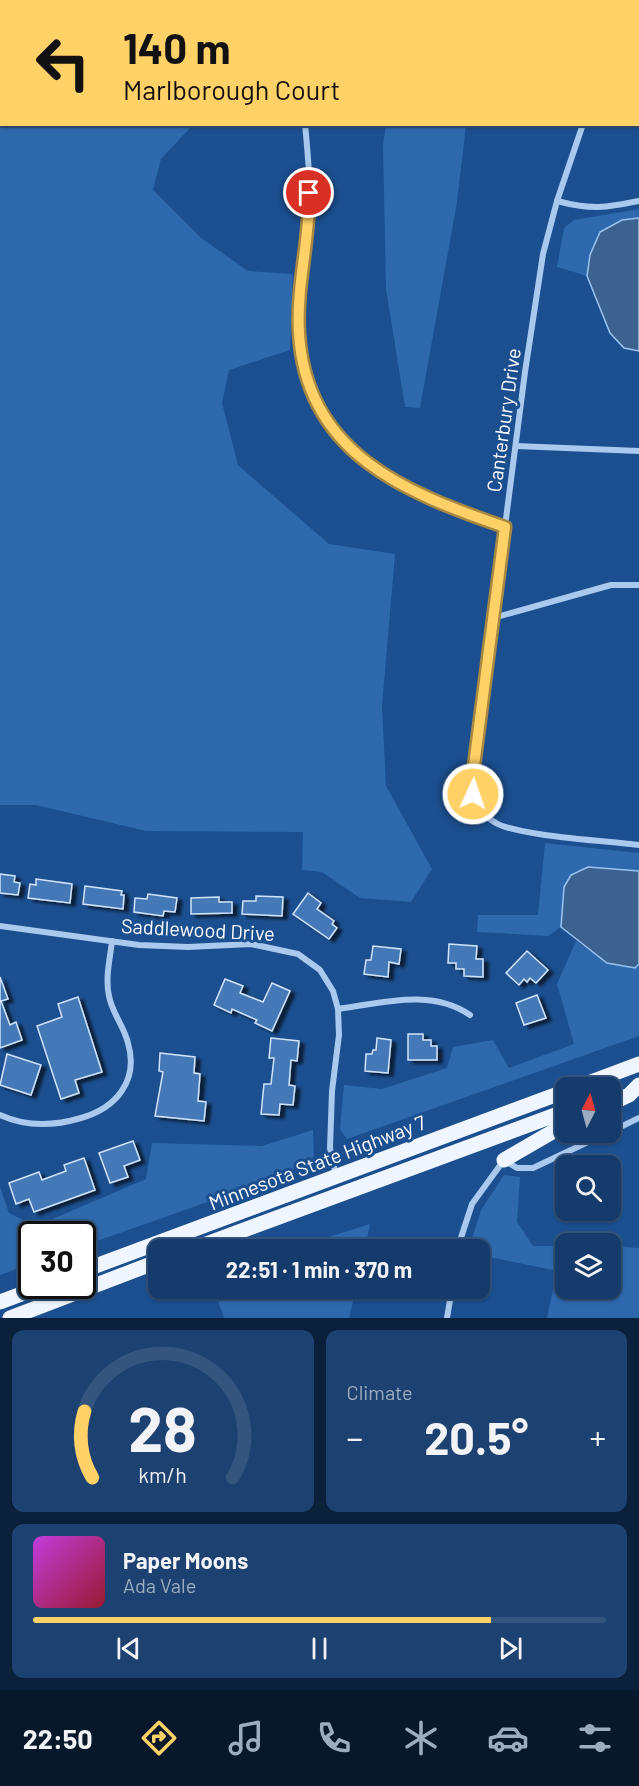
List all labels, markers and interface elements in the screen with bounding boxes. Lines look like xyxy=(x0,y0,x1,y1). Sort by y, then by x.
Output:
text: 140 m xyxy=(123,22,231,72)
icon: left xyxy=(24,24,102,102)
text: Marlborough Court xyxy=(123,73,340,105)
pin xyxy=(283,167,334,218)
icon: arrive xyxy=(292,176,325,209)
street label: Canterbury Drive xyxy=(481,346,525,494)
position arrow xyxy=(441,762,505,826)
street label: Saddlewood Drive xyxy=(120,913,276,945)
north arrow xyxy=(555,1077,621,1143)
map controls xyxy=(555,1077,621,1299)
street label: Minnesota State Highway 7 xyxy=(205,1109,429,1214)
button: search xyxy=(555,1155,621,1221)
speed limit sign: 30 xyxy=(18,1221,96,1299)
button: layers xyxy=(555,1233,621,1299)
text: 22:51 · 1 min · 370 m xyxy=(226,1256,412,1282)
text: Climate xyxy=(347,1380,413,1404)
text: 28 xyxy=(128,1390,197,1464)
text: 20.5° xyxy=(424,1410,528,1464)
text: − xyxy=(347,1417,363,1457)
text: + xyxy=(590,1417,606,1457)
text: km/h xyxy=(138,1462,187,1487)
text: Paper Moons xyxy=(123,1547,248,1573)
text: Ada Vale xyxy=(123,1573,196,1597)
icon: previous xyxy=(112,1632,145,1665)
icon: pause xyxy=(303,1632,336,1665)
icon: next xyxy=(494,1632,527,1665)
icon: directions xyxy=(138,1717,180,1759)
icon: music xyxy=(225,1717,267,1759)
icon: phone xyxy=(313,1717,355,1759)
icon: climate xyxy=(400,1717,442,1759)
icon: car xyxy=(487,1717,529,1759)
icon: filters xyxy=(574,1717,616,1759)
text: 22:50 xyxy=(23,1722,93,1754)

